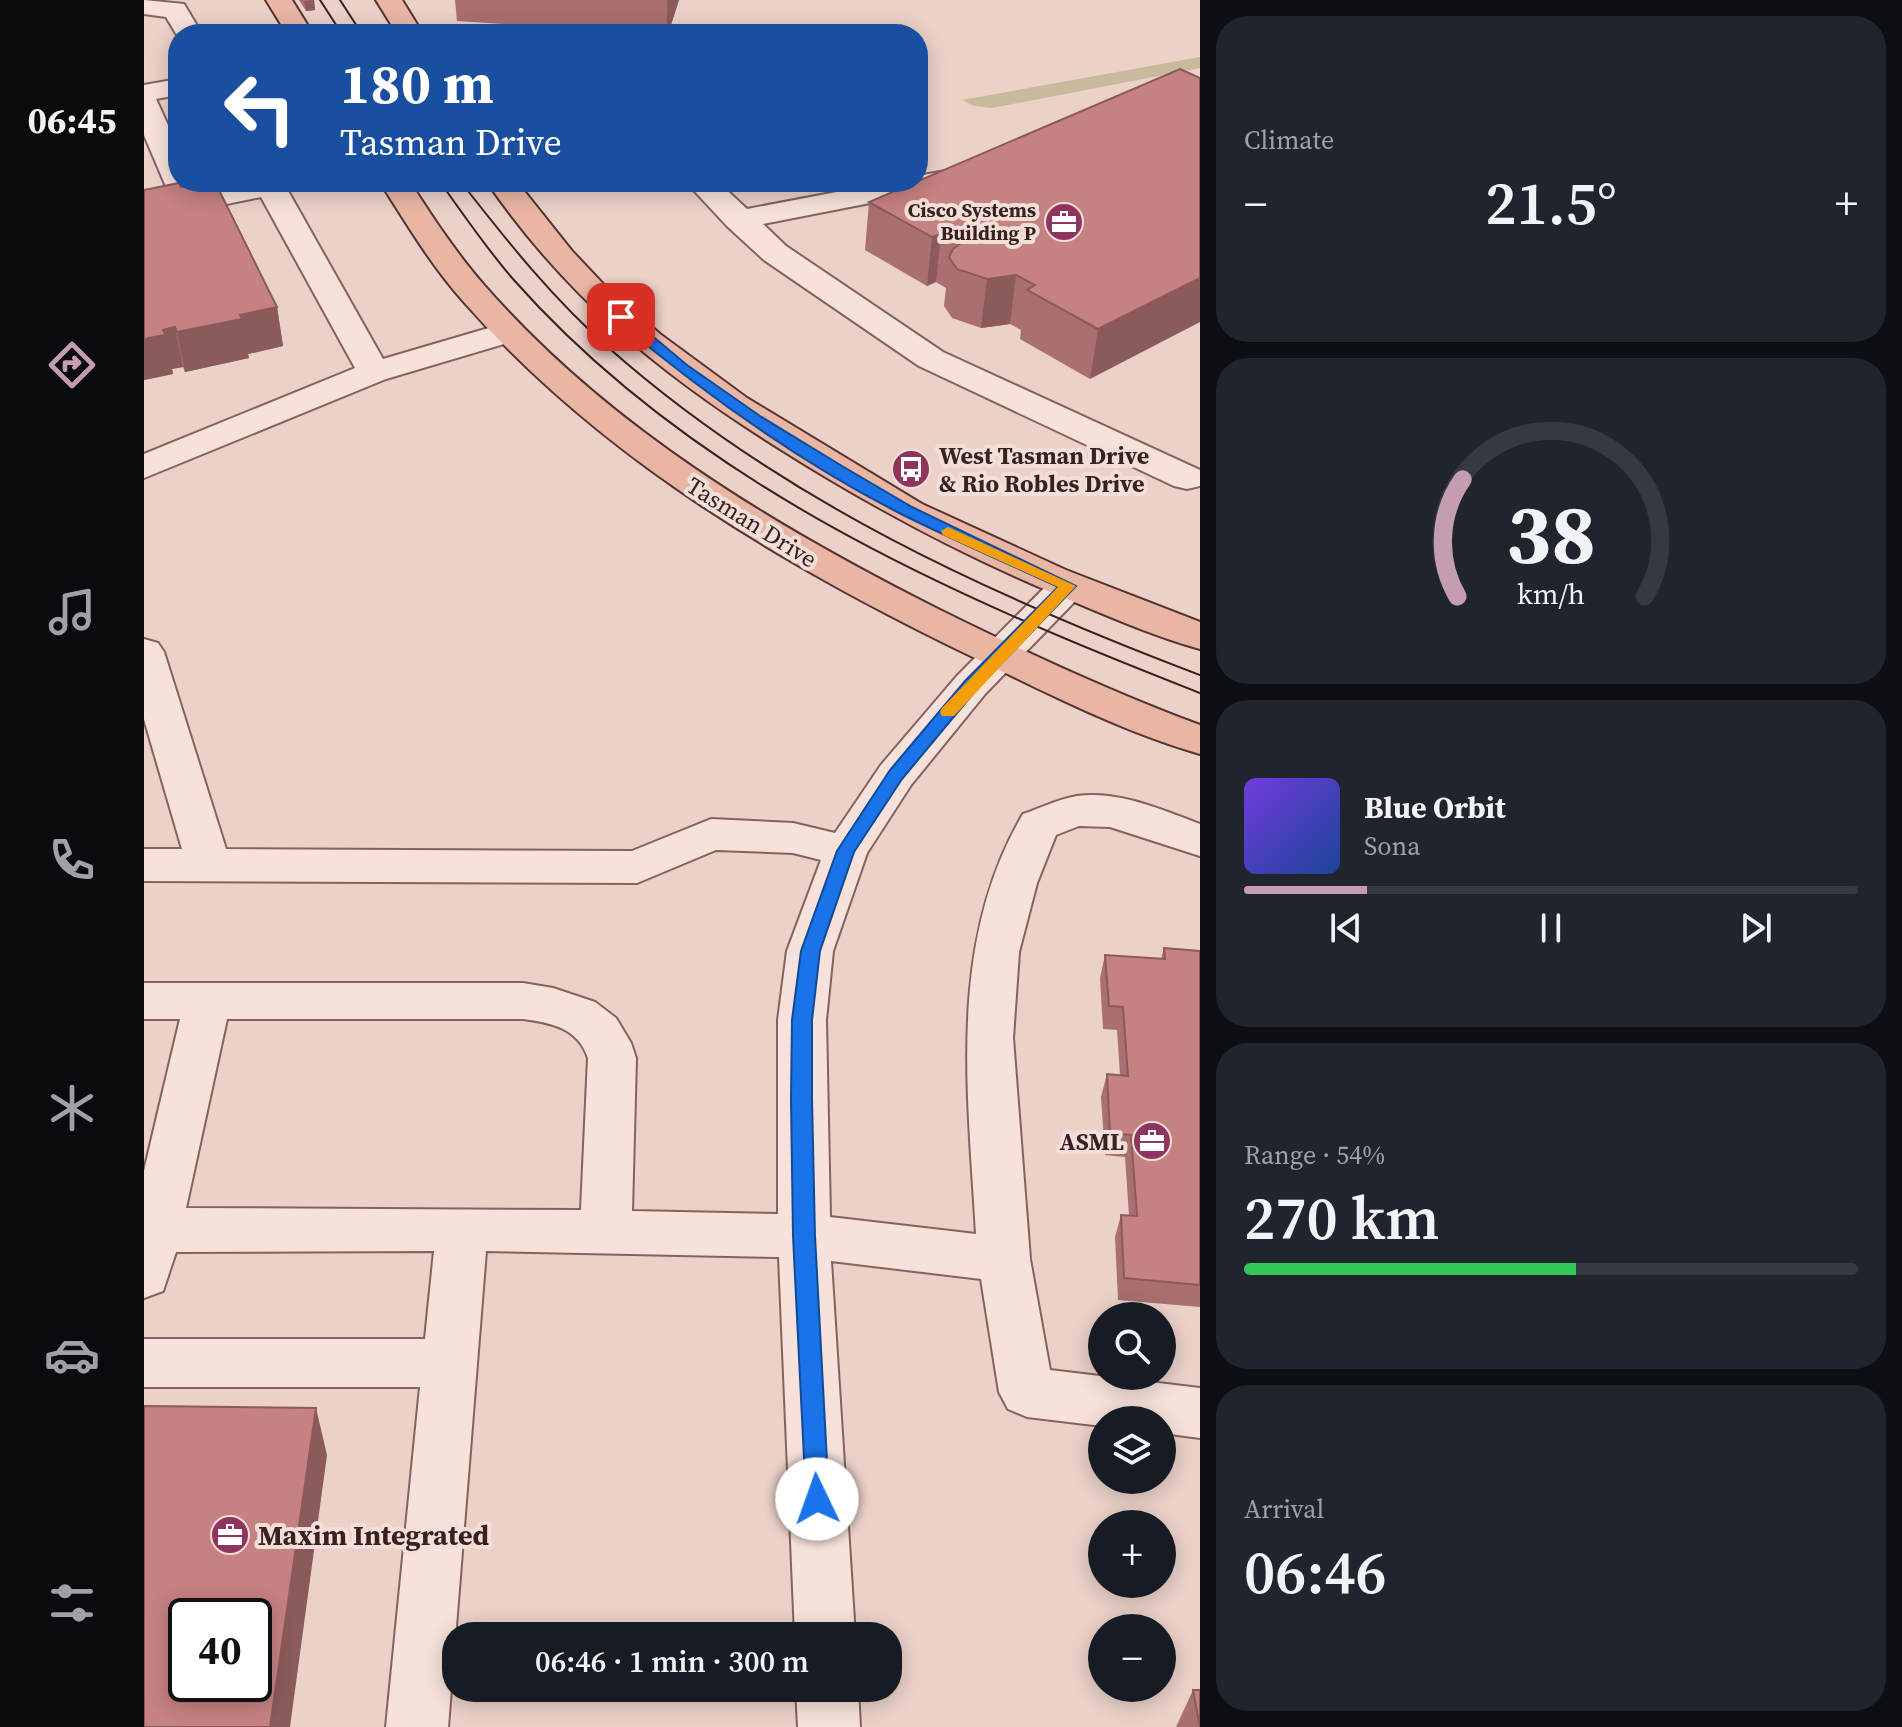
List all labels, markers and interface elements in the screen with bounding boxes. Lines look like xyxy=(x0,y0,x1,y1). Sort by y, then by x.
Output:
text: 180 m xyxy=(340,45,494,122)
icon: left xyxy=(208,56,312,160)
text: 06:45 xyxy=(28,96,116,145)
text: Tasman Drive xyxy=(340,118,562,167)
text: Climate xyxy=(1244,122,1334,158)
text: 21.5° xyxy=(1485,162,1617,244)
text: − xyxy=(1244,173,1267,234)
text: + xyxy=(1835,173,1858,234)
place label: Cisco Systems Building P xyxy=(908,196,1036,247)
office icon: Cisco Systems Building P xyxy=(1043,201,1085,243)
pin xyxy=(587,283,655,351)
icon: arrive xyxy=(599,295,643,339)
icon: directions xyxy=(44,337,100,393)
place label: West Tasman Drive & Rio Robles Drive xyxy=(939,439,1149,500)
bus stop icon: West Tasman Drive & Rio Robles Drive xyxy=(890,448,932,490)
street label: Tasman Drive xyxy=(681,469,823,575)
text: 38 xyxy=(1506,477,1596,591)
text: km/h xyxy=(1517,574,1585,614)
icon: music xyxy=(44,584,100,640)
text: Blue Orbit xyxy=(1364,787,1506,828)
text: Sona xyxy=(1364,828,1421,864)
icon: phone xyxy=(44,832,100,888)
icon: previous xyxy=(1324,906,1368,950)
icon: pause xyxy=(1529,906,1573,950)
icon: next xyxy=(1734,906,1778,950)
icon: climate xyxy=(44,1080,100,1136)
office icon: ASML xyxy=(1131,1120,1173,1162)
place label: ASML xyxy=(1059,1125,1124,1158)
text: Range · 54% xyxy=(1244,1137,1385,1173)
text: 270 km xyxy=(1244,1177,1440,1259)
map controls xyxy=(1088,1302,1176,1702)
button: search xyxy=(1088,1302,1176,1390)
icon: car xyxy=(44,1327,100,1383)
button: layers xyxy=(1088,1406,1176,1494)
position arrow xyxy=(775,1457,859,1541)
text: Arrival xyxy=(1244,1491,1324,1527)
button: + xyxy=(1088,1510,1176,1598)
office icon: Maxim Integrated xyxy=(209,1514,251,1556)
place label: Maxim Integrated xyxy=(258,1516,489,1554)
text: 06:46 xyxy=(1244,1531,1387,1613)
icon: filters xyxy=(44,1575,100,1631)
speed limit sign: 40 xyxy=(168,1598,272,1702)
button: − xyxy=(1088,1614,1176,1702)
text: 06:46 · 1 min · 300 m xyxy=(535,1641,809,1682)

